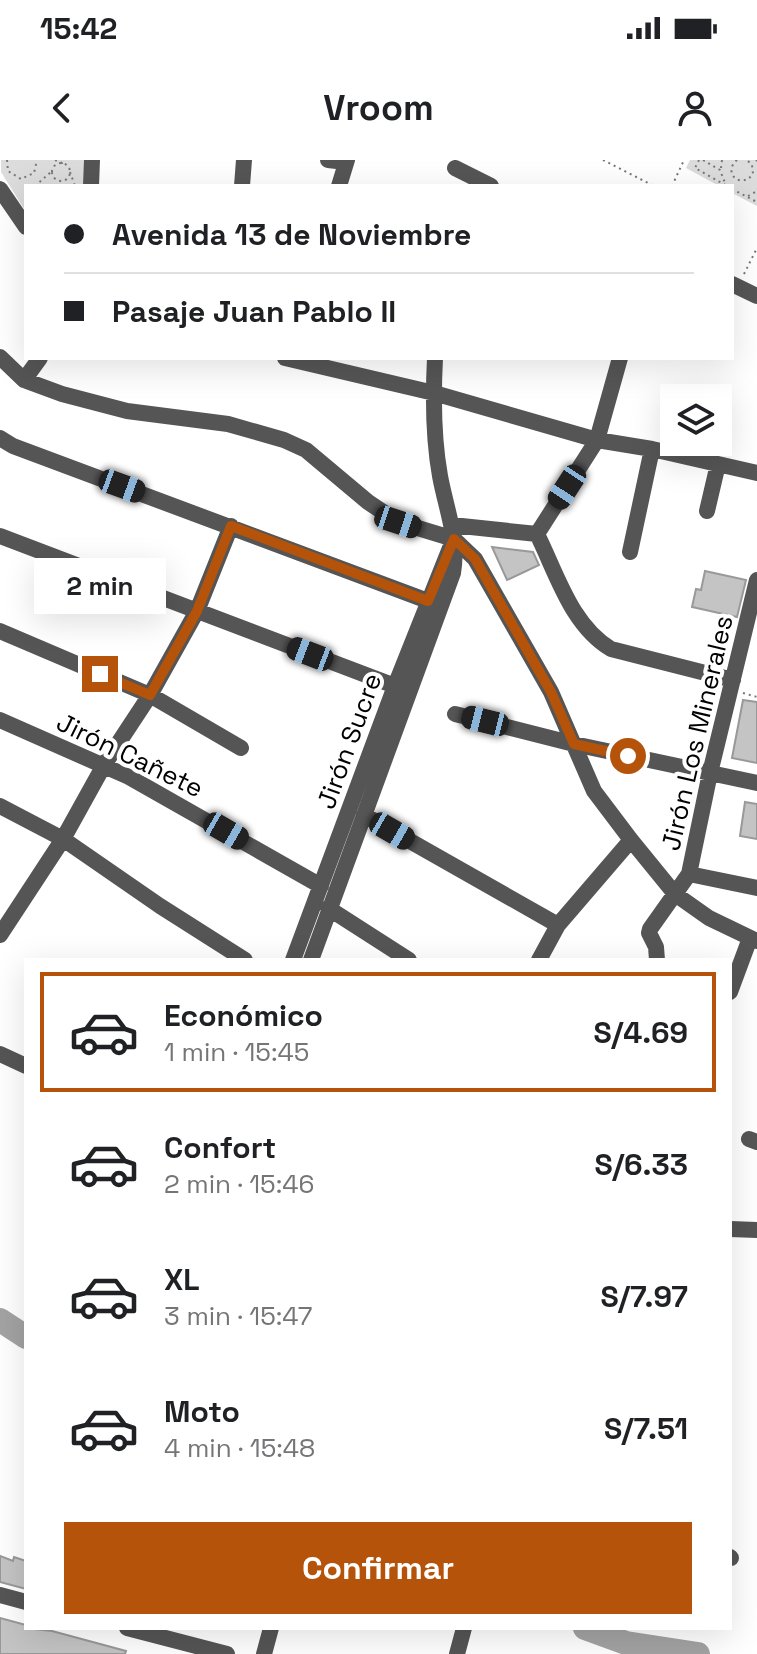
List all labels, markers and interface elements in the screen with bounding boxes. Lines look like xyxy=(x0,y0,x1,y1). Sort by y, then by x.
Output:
text: 15:42 xyxy=(40,9,117,48)
text: Vroom xyxy=(323,85,434,131)
icon: back xyxy=(40,86,84,130)
icon: person xyxy=(673,86,717,130)
text: Avenida 13 de Noviembre xyxy=(112,215,471,254)
text: Pasaje Juan Pablo II xyxy=(112,292,396,331)
map controls xyxy=(660,384,732,456)
button: layers xyxy=(660,384,732,456)
car xyxy=(544,460,590,514)
car xyxy=(95,467,149,505)
car xyxy=(371,503,425,541)
callout: 2 min xyxy=(34,558,166,614)
text: 2 min xyxy=(66,569,134,603)
street label: Jirón Los Minerales xyxy=(653,612,741,854)
car xyxy=(283,634,337,674)
route end xyxy=(82,656,118,692)
street label: Jirón Sucre xyxy=(309,668,389,814)
car xyxy=(459,704,511,738)
street label: Jirón Cañete xyxy=(51,705,209,805)
route start xyxy=(610,738,646,774)
car xyxy=(199,809,253,853)
car xyxy=(365,809,419,853)
icon: car xyxy=(68,996,140,1068)
text: Económico xyxy=(164,996,323,1035)
text: S/4.69 xyxy=(594,1013,688,1052)
text: 1 min · 15:45 xyxy=(164,1035,309,1069)
icon: car xyxy=(68,1128,140,1200)
text: Confort xyxy=(164,1128,276,1167)
text: S/6.33 xyxy=(595,1145,688,1184)
text: 2 min · 15:46 xyxy=(164,1167,314,1201)
icon: car xyxy=(68,1260,140,1332)
text: XL xyxy=(164,1260,200,1299)
text: S/7.97 xyxy=(600,1277,688,1316)
text: 3 min · 15:47 xyxy=(164,1299,312,1333)
icon: car xyxy=(68,1392,140,1464)
text: Moto xyxy=(164,1392,240,1431)
text: S/7.51 xyxy=(604,1409,688,1448)
text: 4 min · 15:48 xyxy=(164,1431,315,1465)
button: Confirmar xyxy=(64,1522,692,1614)

